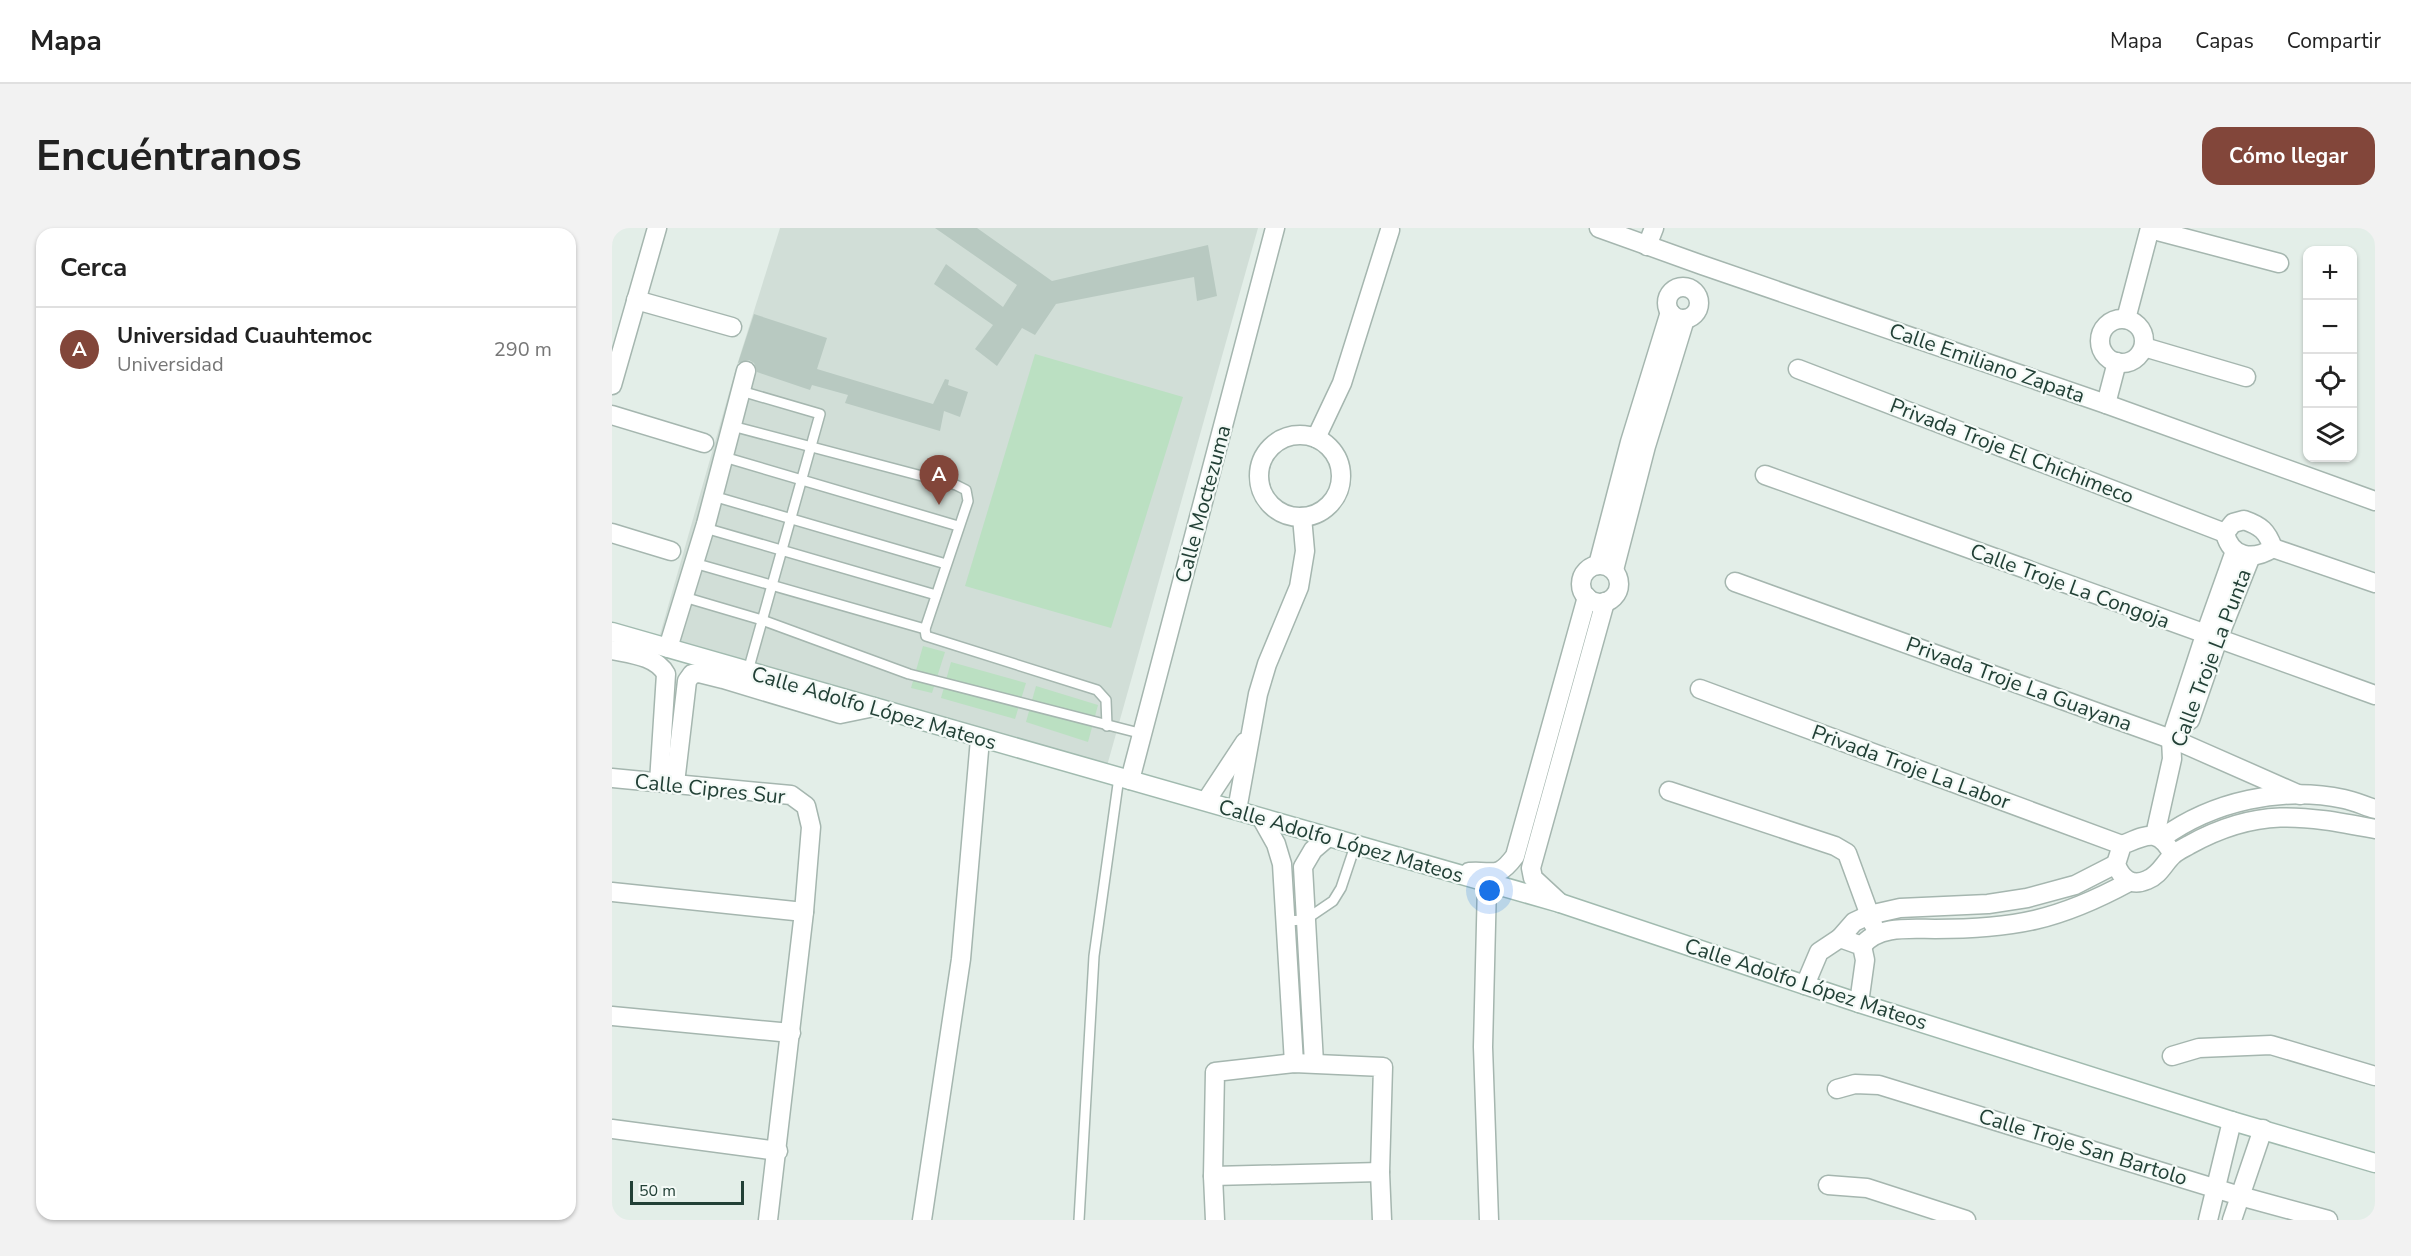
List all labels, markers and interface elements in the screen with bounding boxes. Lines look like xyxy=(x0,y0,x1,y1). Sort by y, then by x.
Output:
text: Mapa xyxy=(30,22,102,60)
text: Mapa xyxy=(2110,27,2162,55)
text: Capas xyxy=(2195,27,2254,55)
text: Compartir xyxy=(2287,27,2381,55)
button: Cómo llegar xyxy=(2202,127,2375,185)
text: Encuéntranos xyxy=(36,128,302,185)
map controls xyxy=(2303,246,2357,462)
button: + xyxy=(2303,246,2357,300)
text: Cerca xyxy=(60,250,127,285)
button: − xyxy=(2303,300,2357,354)
street label: Calle Emiliano Zapata xyxy=(1885,316,2089,410)
text: Universidad Cuauhtemoc xyxy=(117,321,372,351)
text: A xyxy=(72,336,87,363)
text: 290 m xyxy=(494,336,552,363)
text: Universidad xyxy=(117,351,224,378)
button: locate xyxy=(2303,354,2357,408)
street label: Privada Troje El Chichimeco xyxy=(1886,391,2138,511)
button: layers xyxy=(2303,408,2357,462)
street label: Calle Moctezuma xyxy=(1168,422,1238,586)
pin: A xyxy=(920,456,958,505)
street label: Calle Troje La Congoja xyxy=(1966,537,2174,635)
street label: Calle Troje La Punta xyxy=(2164,565,2258,751)
street label: Privada Troje La Guayana xyxy=(1902,630,2136,738)
street label: Calle Adolfo López Mateos xyxy=(748,660,1000,756)
street label: Privada Troje La Labor xyxy=(1808,718,2015,816)
street label: Calle Cipres Sur xyxy=(633,767,787,811)
street label: Calle Adolfo López Mateos xyxy=(1215,793,1467,889)
your location xyxy=(1475,876,1504,905)
street label: Calle Adolfo López Mateos xyxy=(1681,932,1931,1036)
street label: Calle Troje San Bartolo xyxy=(1975,1102,2191,1192)
scale bar xyxy=(630,1178,744,1206)
text: 50 m xyxy=(639,1180,676,1202)

